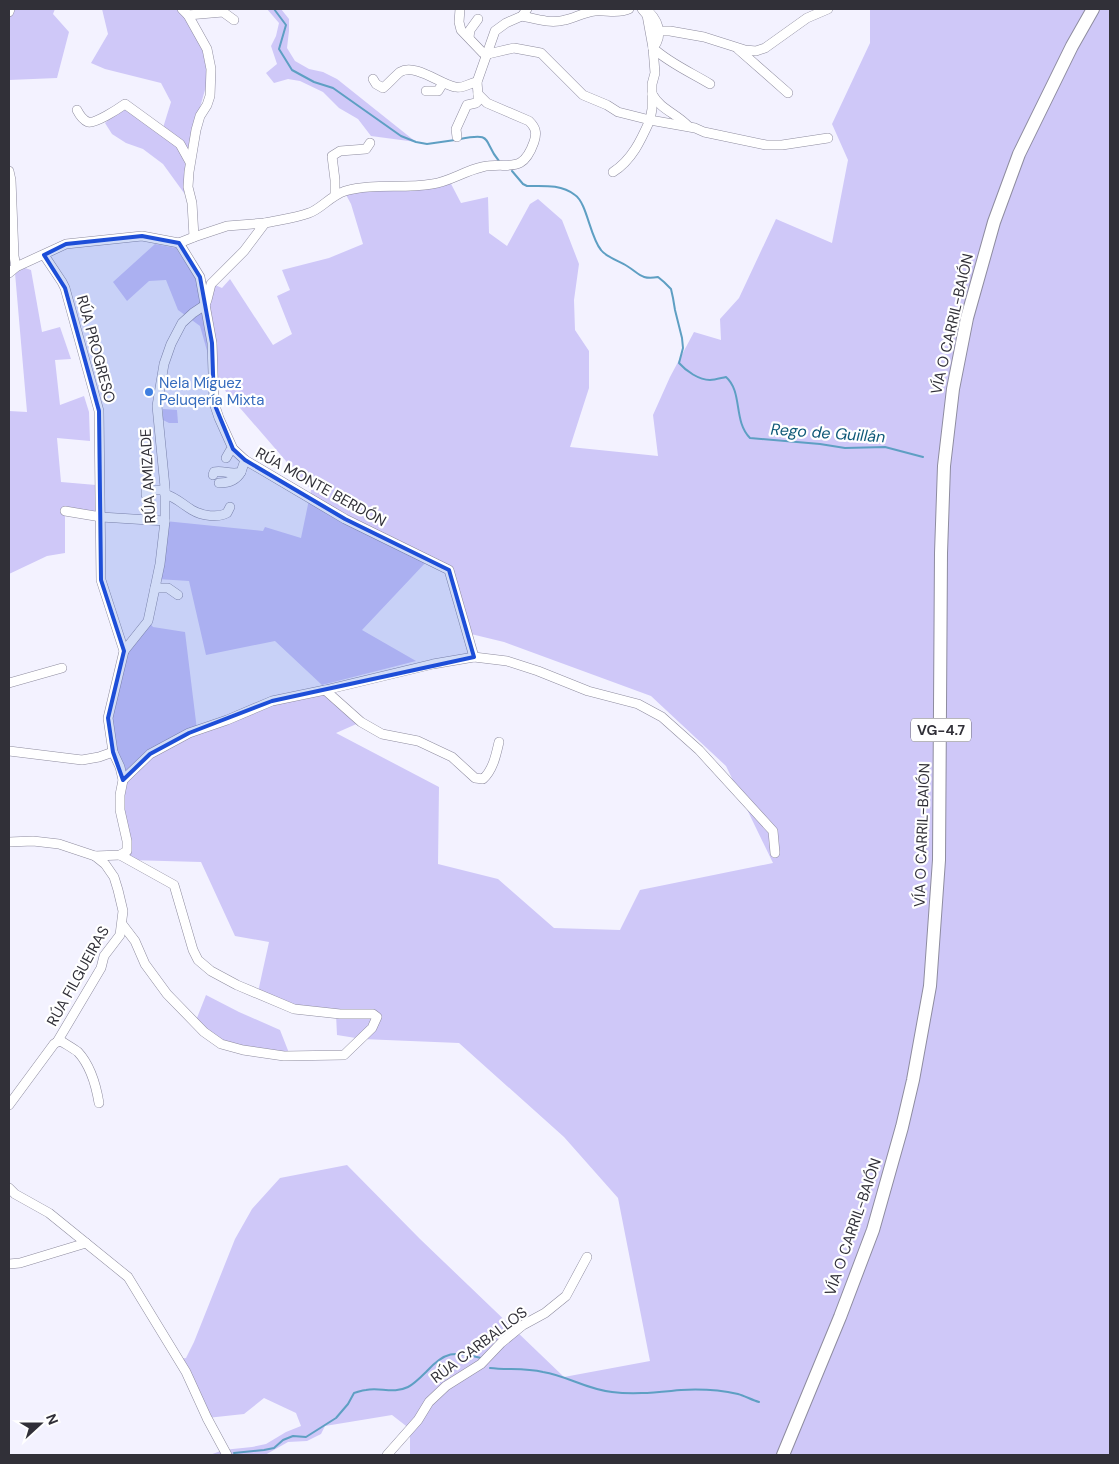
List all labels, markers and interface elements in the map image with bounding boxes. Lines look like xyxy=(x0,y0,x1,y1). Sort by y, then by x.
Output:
street label: VÍA O CARRIL-BAIÓN xyxy=(926,252,978,396)
street label: RÚA PROGRESO xyxy=(72,293,120,405)
place label: Nela Míguez Peluqería Mixta xyxy=(159,373,264,410)
marker: Nela Míguez Peluqería Mixta xyxy=(143,386,155,398)
water label: Rego de Guillán xyxy=(770,419,886,447)
street label: RÚA AMIZADE xyxy=(136,428,160,524)
street label: RÚA MONTE BERDÓN xyxy=(252,443,390,531)
road number: VG-4.7 xyxy=(911,718,971,742)
street label: VÍA O CARRIL-BAIÓN xyxy=(909,763,935,907)
street label: RÚA FILGUEIRAS xyxy=(42,922,114,1030)
street label: VÍA O CARRIL-BAIÓN xyxy=(820,1156,886,1298)
street label: RÚA CARBALLOS xyxy=(427,1302,531,1388)
north arrow xyxy=(15,1399,65,1449)
text: N xyxy=(42,1411,62,1427)

